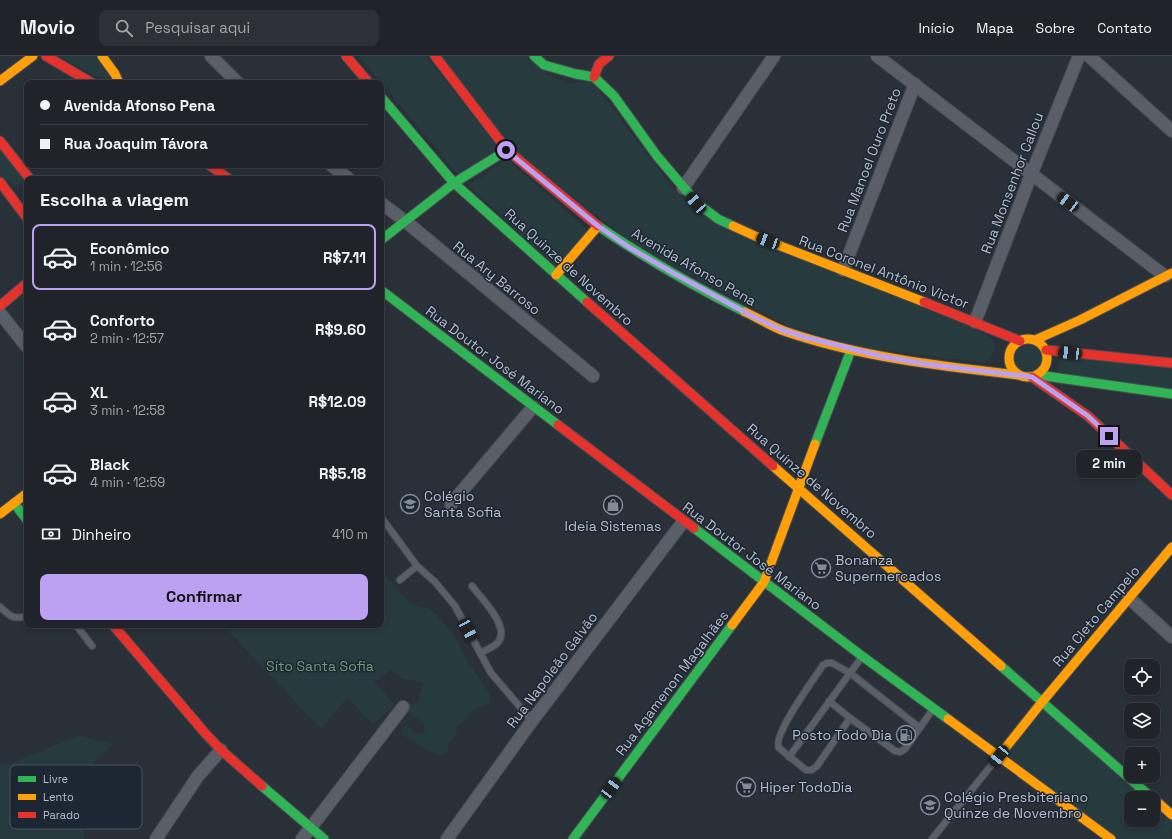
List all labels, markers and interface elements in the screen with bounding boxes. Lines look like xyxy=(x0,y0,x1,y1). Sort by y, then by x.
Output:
search box xyxy=(99,10,379,46)
text: Movio xyxy=(20,15,75,40)
icon: search xyxy=(113,17,135,39)
text: Pesquisar aqui xyxy=(145,18,250,37)
text: Início xyxy=(918,19,954,37)
text: Mapa xyxy=(976,19,1014,37)
text: Sobre xyxy=(1036,19,1075,37)
text: Contato xyxy=(1097,19,1152,37)
street label: Rua Manoel Ouro Preto xyxy=(833,85,905,235)
text: Avenida Afonso Pena xyxy=(64,96,215,115)
street label: Rua Monsenhor Callou xyxy=(977,110,1047,256)
text: Rua Joaquim Távora xyxy=(64,134,208,153)
route start xyxy=(497,141,515,159)
text: Escolha a viagem xyxy=(40,188,189,211)
car xyxy=(684,190,708,216)
car xyxy=(1055,190,1081,214)
street label: Rua Quinze de Novembro xyxy=(501,205,637,329)
street label: Avenida Afonso Pena xyxy=(628,224,760,310)
car xyxy=(755,231,781,251)
street label: Rua Coronel Antônio Victor xyxy=(797,231,971,313)
street label: Rua Ary Barroso xyxy=(450,237,544,319)
icon: car xyxy=(42,239,78,275)
text: Econômico xyxy=(90,239,169,258)
text: R$7.11 xyxy=(323,248,366,267)
text: 1 min · 12:56 xyxy=(90,258,163,275)
street label: Rua Doutor José Mariano xyxy=(422,302,568,418)
icon: car xyxy=(42,311,78,347)
text: Conforto xyxy=(90,311,155,330)
text: R$9.60 xyxy=(315,320,366,339)
text: 2 min · 12:57 xyxy=(90,330,164,347)
car xyxy=(1057,346,1083,360)
icon: car xyxy=(42,383,78,419)
text: XL xyxy=(90,383,108,402)
text: R$12.09 xyxy=(308,392,366,411)
text: 3 min · 12:58 xyxy=(90,402,165,419)
street label: Rua Quinze de Novembro xyxy=(743,420,881,542)
route end xyxy=(1100,427,1118,445)
callout: 2 min xyxy=(1076,450,1142,478)
icon: car xyxy=(42,455,78,491)
text: Black xyxy=(90,455,130,474)
text: 2 min xyxy=(1092,455,1126,472)
text: R$5.18 xyxy=(319,464,366,483)
text: 4 min · 12:59 xyxy=(90,474,165,491)
place label: Colégio Santa Sofia xyxy=(424,487,501,521)
school or university icon: Colégio Santa Sofia xyxy=(399,493,421,515)
shop icon: Ideia Sistemas xyxy=(602,494,624,516)
street label: Rua Doutor José Mariano xyxy=(679,498,825,614)
place label: Ideia Sistemas xyxy=(565,517,661,535)
icon: cash xyxy=(40,523,62,545)
text: Dinheiro xyxy=(72,525,131,544)
text: 410 m xyxy=(332,526,368,543)
place label: Bonanza Supermercados xyxy=(835,551,941,585)
supermarket icon: Bonanza Supermercados xyxy=(810,557,832,579)
street label: Rua Cleto Campelo xyxy=(1048,562,1144,670)
button: Confirmar xyxy=(40,574,368,620)
street label: Rua Agamenon Magalhães xyxy=(612,607,732,759)
street label: Rua Napoleão Galvão xyxy=(503,608,601,732)
car xyxy=(457,617,479,643)
park label: Síto Santa Sofia xyxy=(266,657,374,675)
map controls xyxy=(1124,659,1160,827)
button: locate xyxy=(1124,659,1160,695)
button: layers xyxy=(1124,703,1160,739)
fuel station icon: Posto Todo Dia xyxy=(895,724,917,746)
place label: Posto Todo Dia xyxy=(792,726,892,744)
car xyxy=(987,743,1011,769)
button: + xyxy=(1124,747,1160,783)
legend xyxy=(10,765,142,829)
text: Livre xyxy=(43,772,68,786)
car xyxy=(599,775,623,801)
supermarket icon: Hiper TodoDia xyxy=(735,776,757,798)
place label: Hiper TodoDia xyxy=(760,778,852,796)
place label: Colégio Presbiteriano Quinze de Novembro xyxy=(944,788,1088,822)
text: Lento xyxy=(43,790,74,804)
button: − xyxy=(1124,791,1160,827)
school or university icon: Colégio Presbiteriano Quinze de Novembro xyxy=(919,794,941,816)
text: Parado xyxy=(43,808,80,822)

